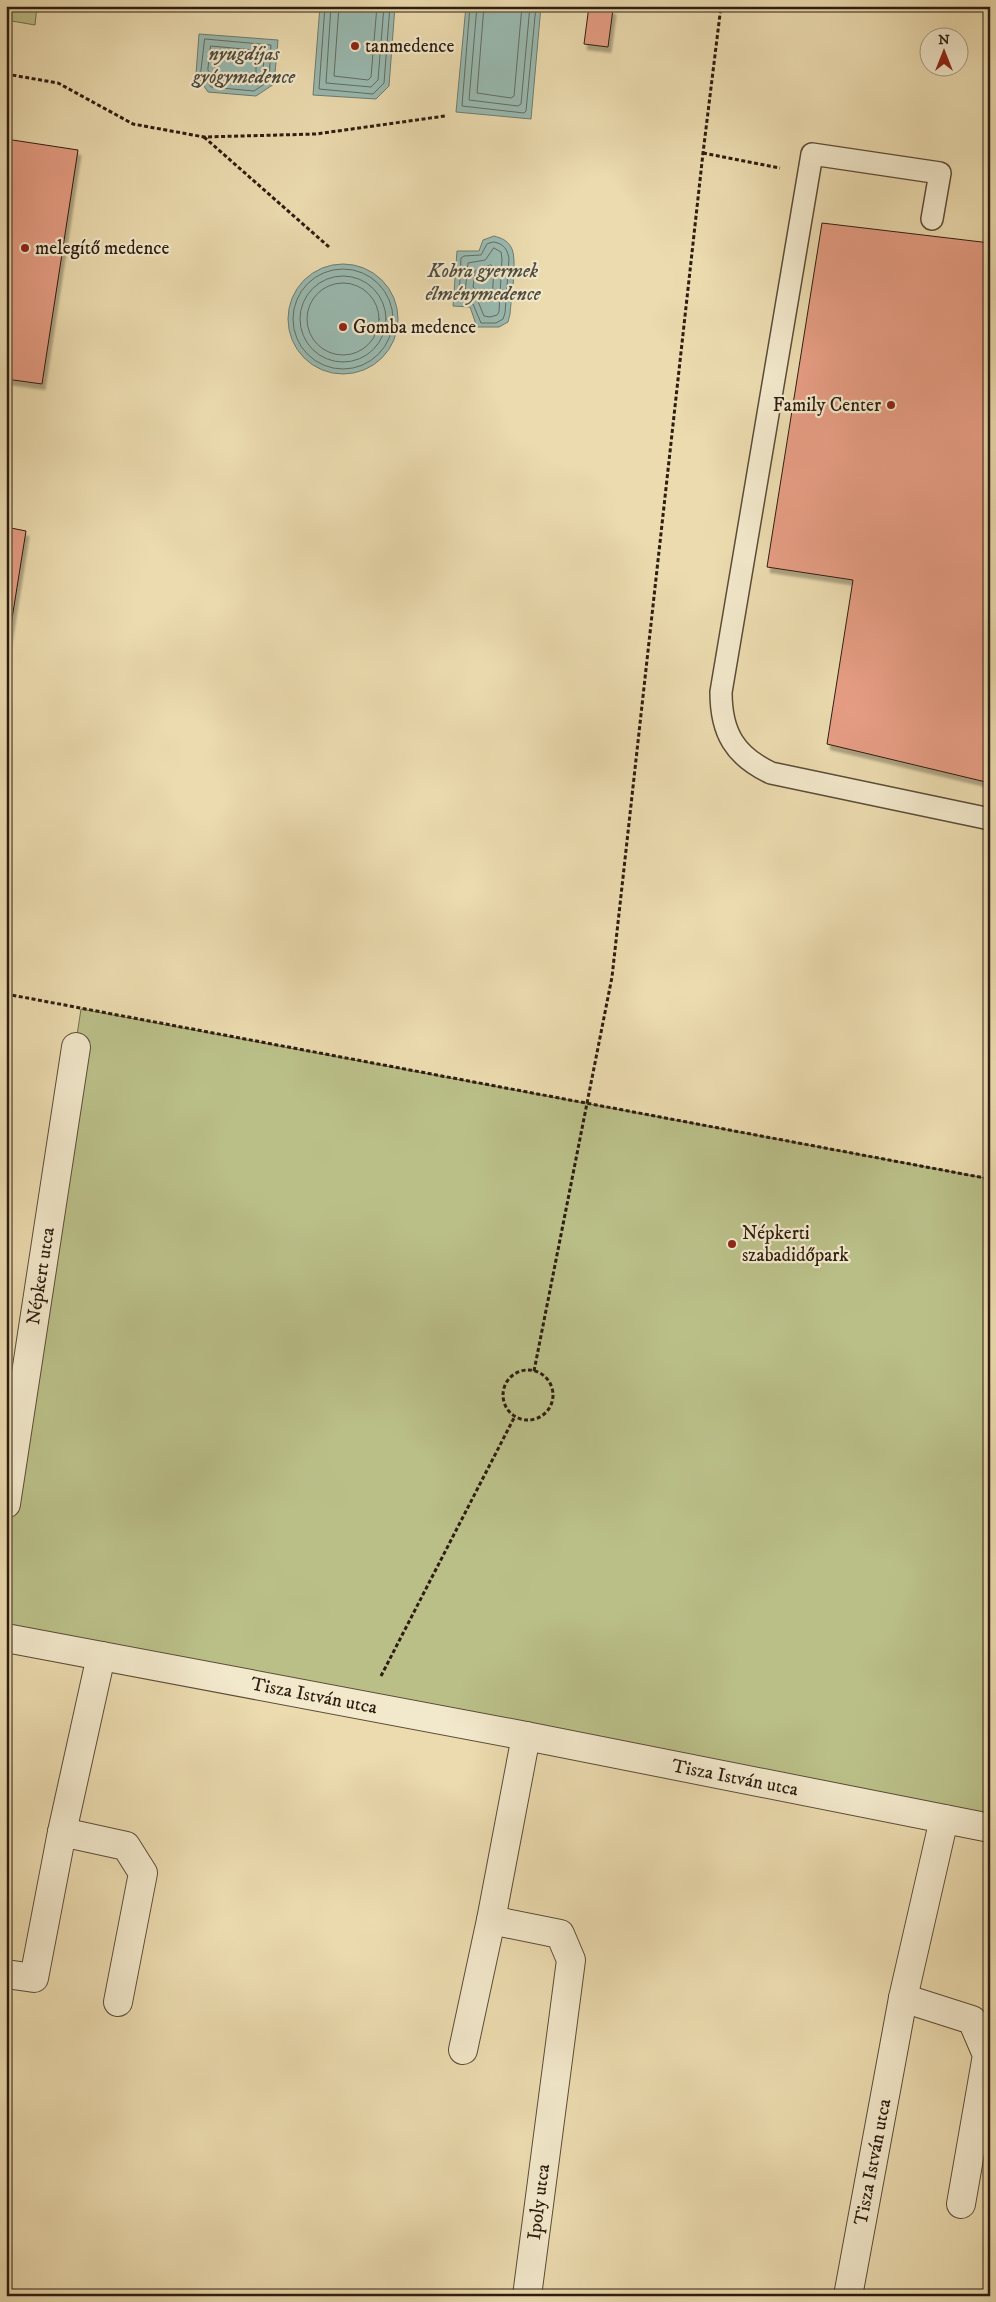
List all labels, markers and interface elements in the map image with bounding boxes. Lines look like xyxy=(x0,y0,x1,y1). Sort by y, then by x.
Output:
north arrow xyxy=(918,28,968,78)
text: N xyxy=(938,31,950,49)
place label: tanmedence xyxy=(365,35,455,58)
marker: tanmedence xyxy=(349,40,361,52)
water label: nyugdíjas gyógymedence xyxy=(191,42,296,90)
place label: melegítő medence xyxy=(35,237,170,260)
marker: melegítő medence xyxy=(19,242,31,254)
water label: Kobra gyermek élménymedence xyxy=(425,259,542,307)
place label: Gomba medence xyxy=(353,316,476,339)
marker: Gomba medence xyxy=(337,321,349,333)
place label: Family Center xyxy=(773,394,881,417)
marker: Family Center xyxy=(885,399,897,411)
place label: Népkerti szabadidőpark xyxy=(742,1222,849,1267)
street label: Népkert utca xyxy=(22,1226,60,1326)
marker: Népkerti szabadidőpark xyxy=(726,1238,738,1250)
street label: Tisza István utca xyxy=(249,1672,379,1720)
street label: Tisza István utca xyxy=(670,1754,800,1802)
street label: Tisza István utca xyxy=(849,2097,897,2227)
street label: Ipoly utca xyxy=(523,2163,555,2241)

